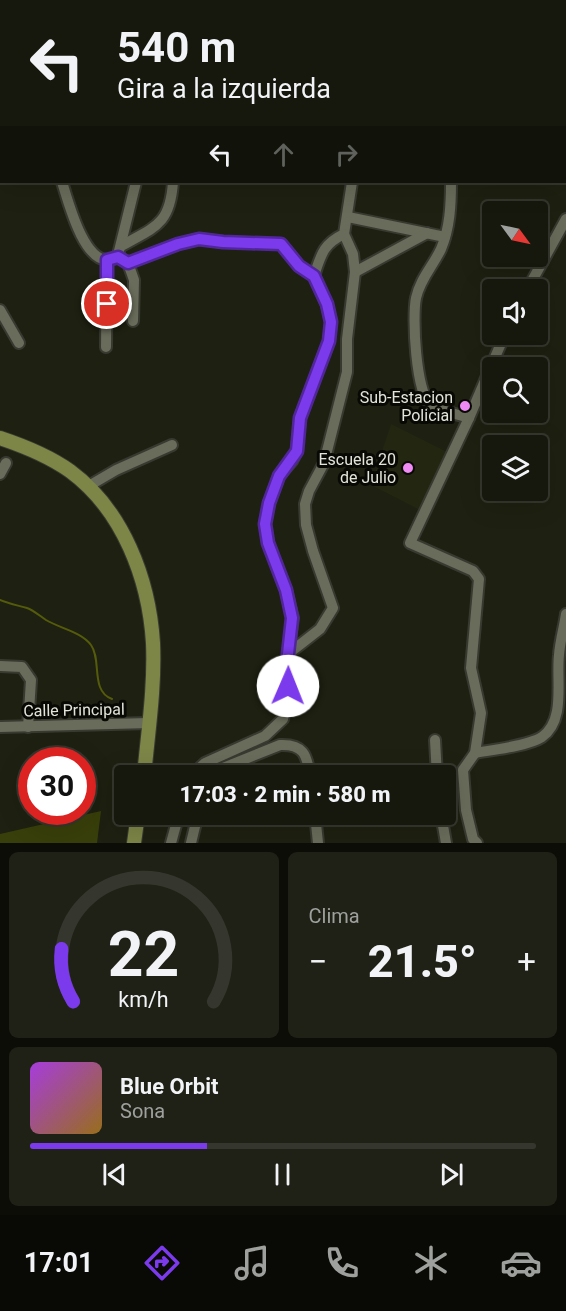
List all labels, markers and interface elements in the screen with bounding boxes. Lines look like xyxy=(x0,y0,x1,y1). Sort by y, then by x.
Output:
text: 540 m xyxy=(117,23,236,72)
icon: left xyxy=(18,24,96,102)
text: Gira a la izquierda xyxy=(117,73,331,105)
icon: left xyxy=(204,138,237,171)
icon: ahead xyxy=(267,138,300,171)
icon: right xyxy=(330,138,363,171)
north arrow xyxy=(482,201,548,267)
map controls xyxy=(482,201,548,501)
pin xyxy=(81,278,132,329)
button: sound xyxy=(482,279,548,345)
icon: arrive xyxy=(90,287,123,320)
button: search xyxy=(482,357,548,423)
place label: Sub-Estacion Policial xyxy=(360,388,453,425)
marker: Sub-Estacion Policial xyxy=(458,399,472,413)
button: layers xyxy=(482,435,548,501)
place label: Escuela 20 de Julio xyxy=(318,450,396,487)
marker: Escuela 20 de Julio xyxy=(401,461,415,475)
position arrow xyxy=(256,654,320,718)
street label: Calle Principal xyxy=(23,700,125,720)
speed limit sign: 30 xyxy=(18,747,96,825)
text: 17:03 · 2 min · 580 m xyxy=(180,782,390,807)
text: Clima xyxy=(309,904,360,928)
text: 22 xyxy=(108,918,180,991)
text: 21.5° xyxy=(368,935,477,988)
text: − xyxy=(309,942,327,981)
text: + xyxy=(517,942,536,981)
text: km/h xyxy=(119,987,169,1012)
text: Blue Orbit xyxy=(120,1074,218,1099)
text: Sona xyxy=(120,1099,165,1123)
icon: previous xyxy=(98,1158,131,1191)
icon: pause xyxy=(266,1158,299,1191)
icon: next xyxy=(435,1158,468,1191)
icon: directions xyxy=(141,1242,183,1284)
icon: music xyxy=(231,1242,273,1284)
icon: phone xyxy=(321,1242,363,1284)
icon: climate xyxy=(410,1242,452,1284)
icon: car xyxy=(500,1242,542,1284)
text: 17:01 xyxy=(24,1247,93,1279)

